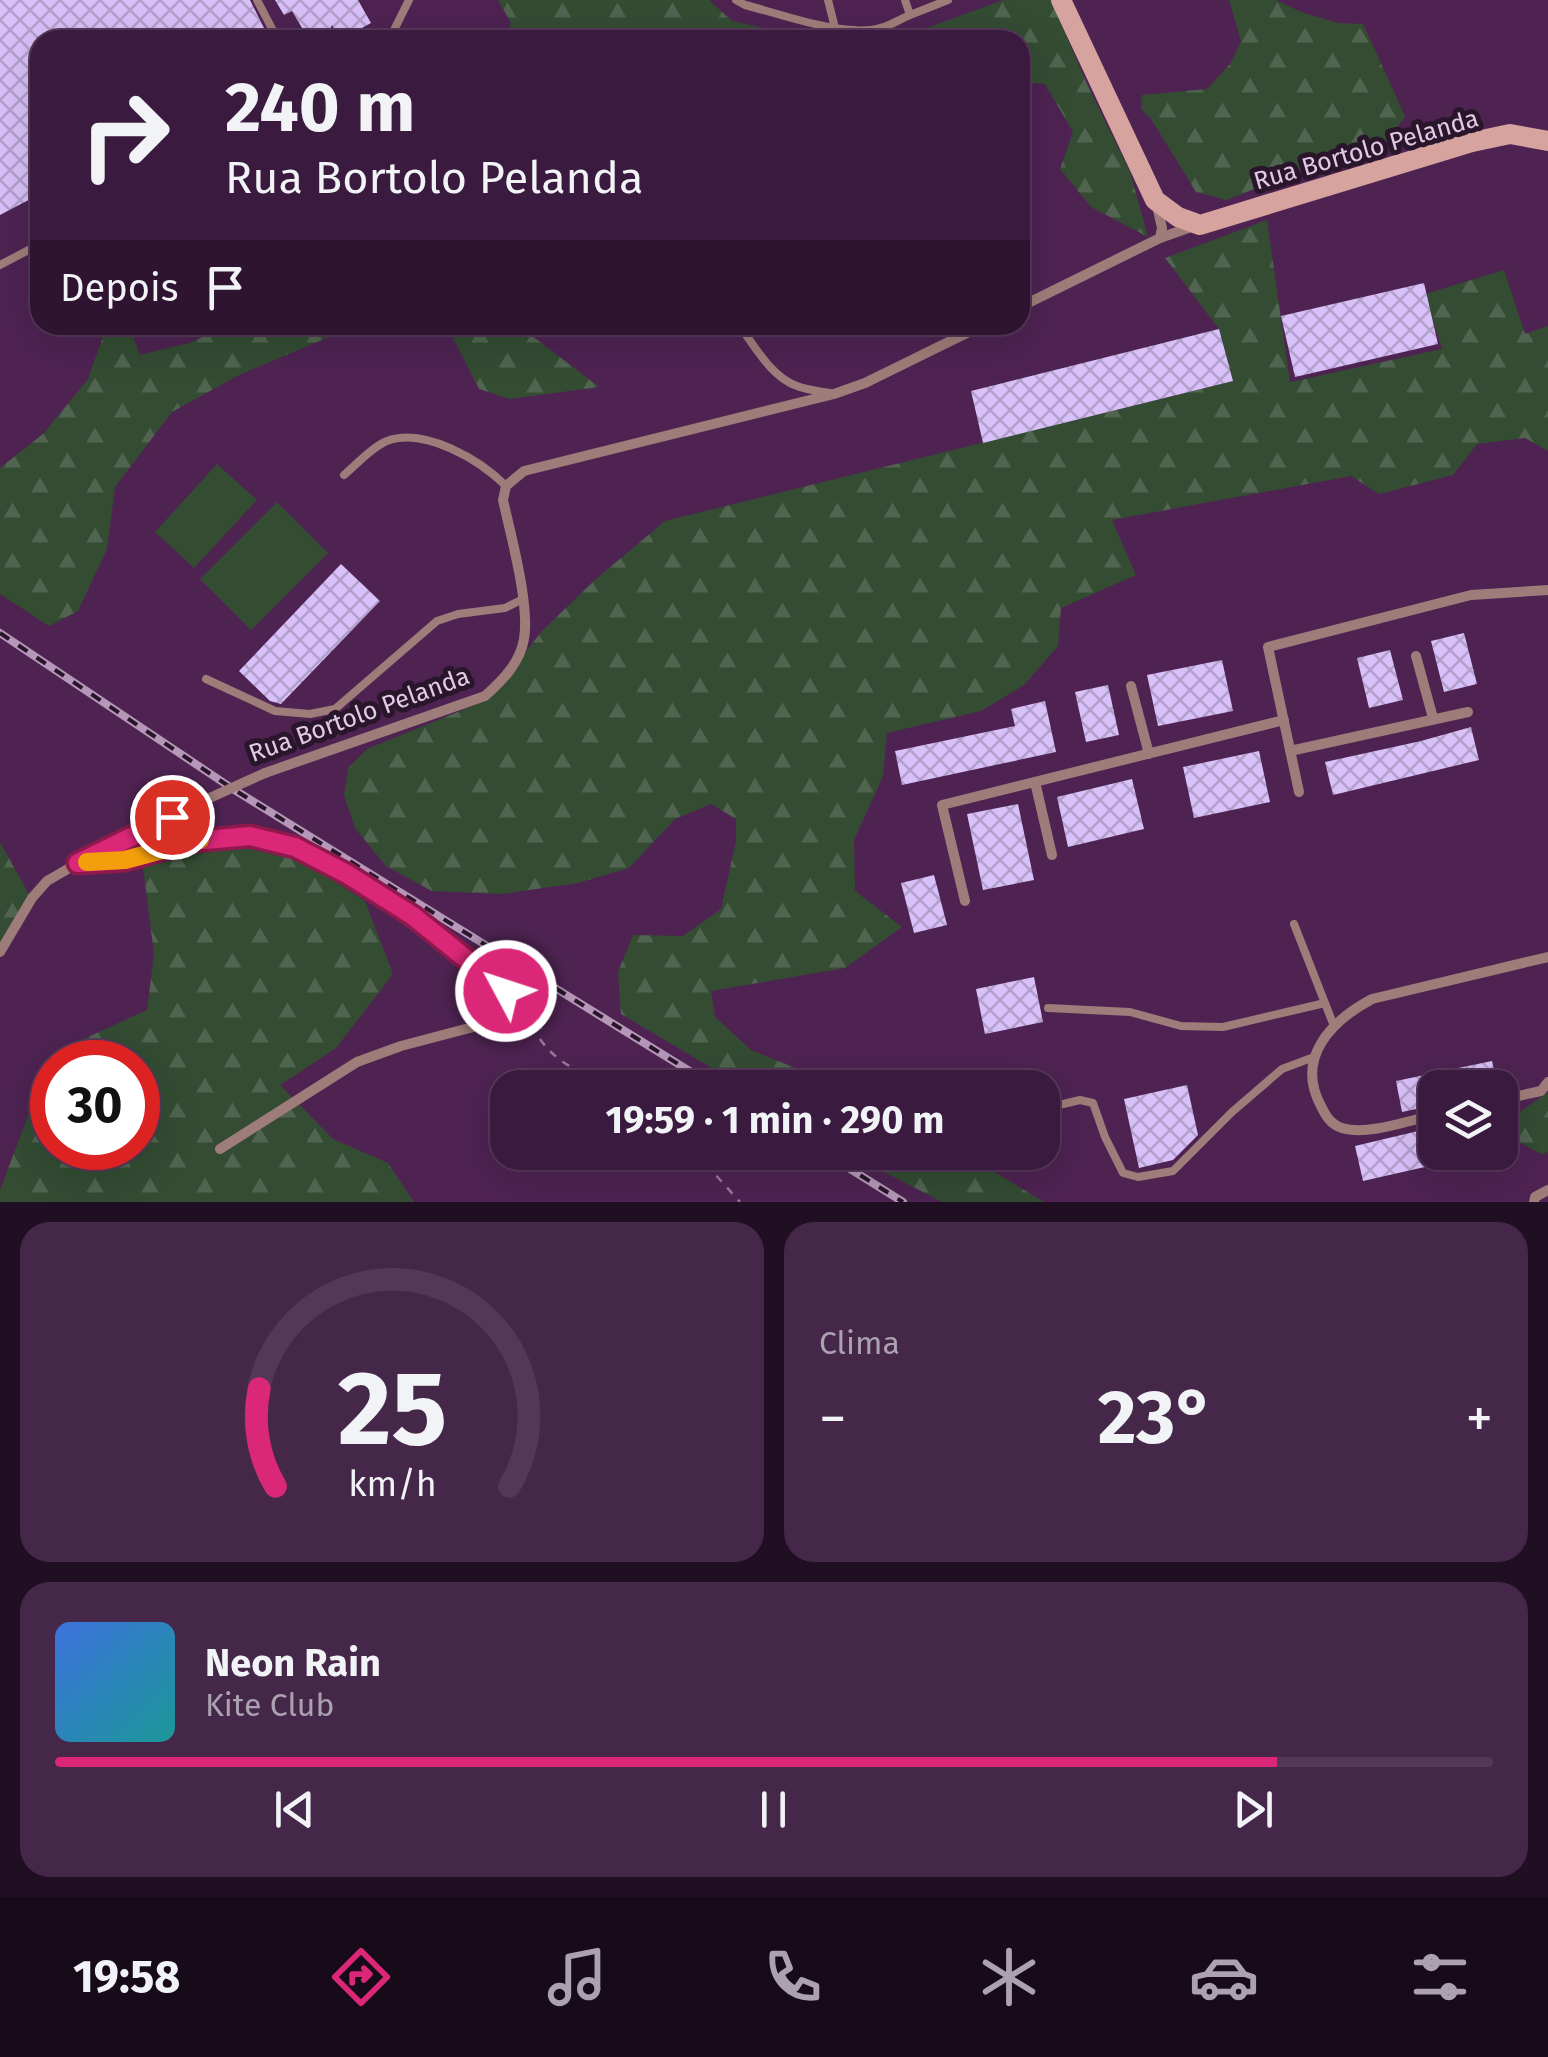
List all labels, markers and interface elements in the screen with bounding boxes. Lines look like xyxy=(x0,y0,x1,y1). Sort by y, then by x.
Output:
text: 240 m xyxy=(225,66,415,150)
icon: right xyxy=(60,70,190,200)
street label: Rua Bortolo Pelanda xyxy=(1250,104,1482,196)
text: Rua Bortolo Pelanda xyxy=(225,151,643,205)
icon: arrive xyxy=(198,260,253,315)
text: Depois xyxy=(60,265,178,311)
street label: Rua Bortolo Pelanda xyxy=(245,661,474,769)
pin xyxy=(130,775,215,860)
icon: arrive xyxy=(145,790,200,845)
position arrow xyxy=(454,939,558,1043)
speed limit sign: 30 xyxy=(30,1040,160,1170)
map controls xyxy=(1418,1070,1518,1170)
button: layers xyxy=(1418,1070,1518,1170)
text: 19:59 · 1 min · 290 m xyxy=(606,1097,944,1143)
text: Clima xyxy=(819,1324,900,1362)
text: 25 xyxy=(337,1347,447,1472)
text: 23° xyxy=(1098,1373,1214,1463)
text: − xyxy=(819,1386,847,1452)
text: + xyxy=(1466,1386,1493,1452)
text: km/h xyxy=(348,1463,436,1505)
text: Neon Rain xyxy=(205,1640,381,1686)
text: Kite Club xyxy=(205,1686,334,1724)
icon: previous xyxy=(267,1782,322,1837)
icon: pause xyxy=(746,1782,801,1837)
icon: next xyxy=(1226,1782,1281,1837)
icon: directions xyxy=(326,1942,396,2012)
icon: music xyxy=(542,1942,612,2012)
icon: phone xyxy=(758,1942,828,2012)
icon: climate xyxy=(974,1942,1044,2012)
icon: car xyxy=(1189,1942,1259,2012)
icon: filters xyxy=(1405,1942,1475,2012)
text: 19:58 xyxy=(73,1950,180,2004)

